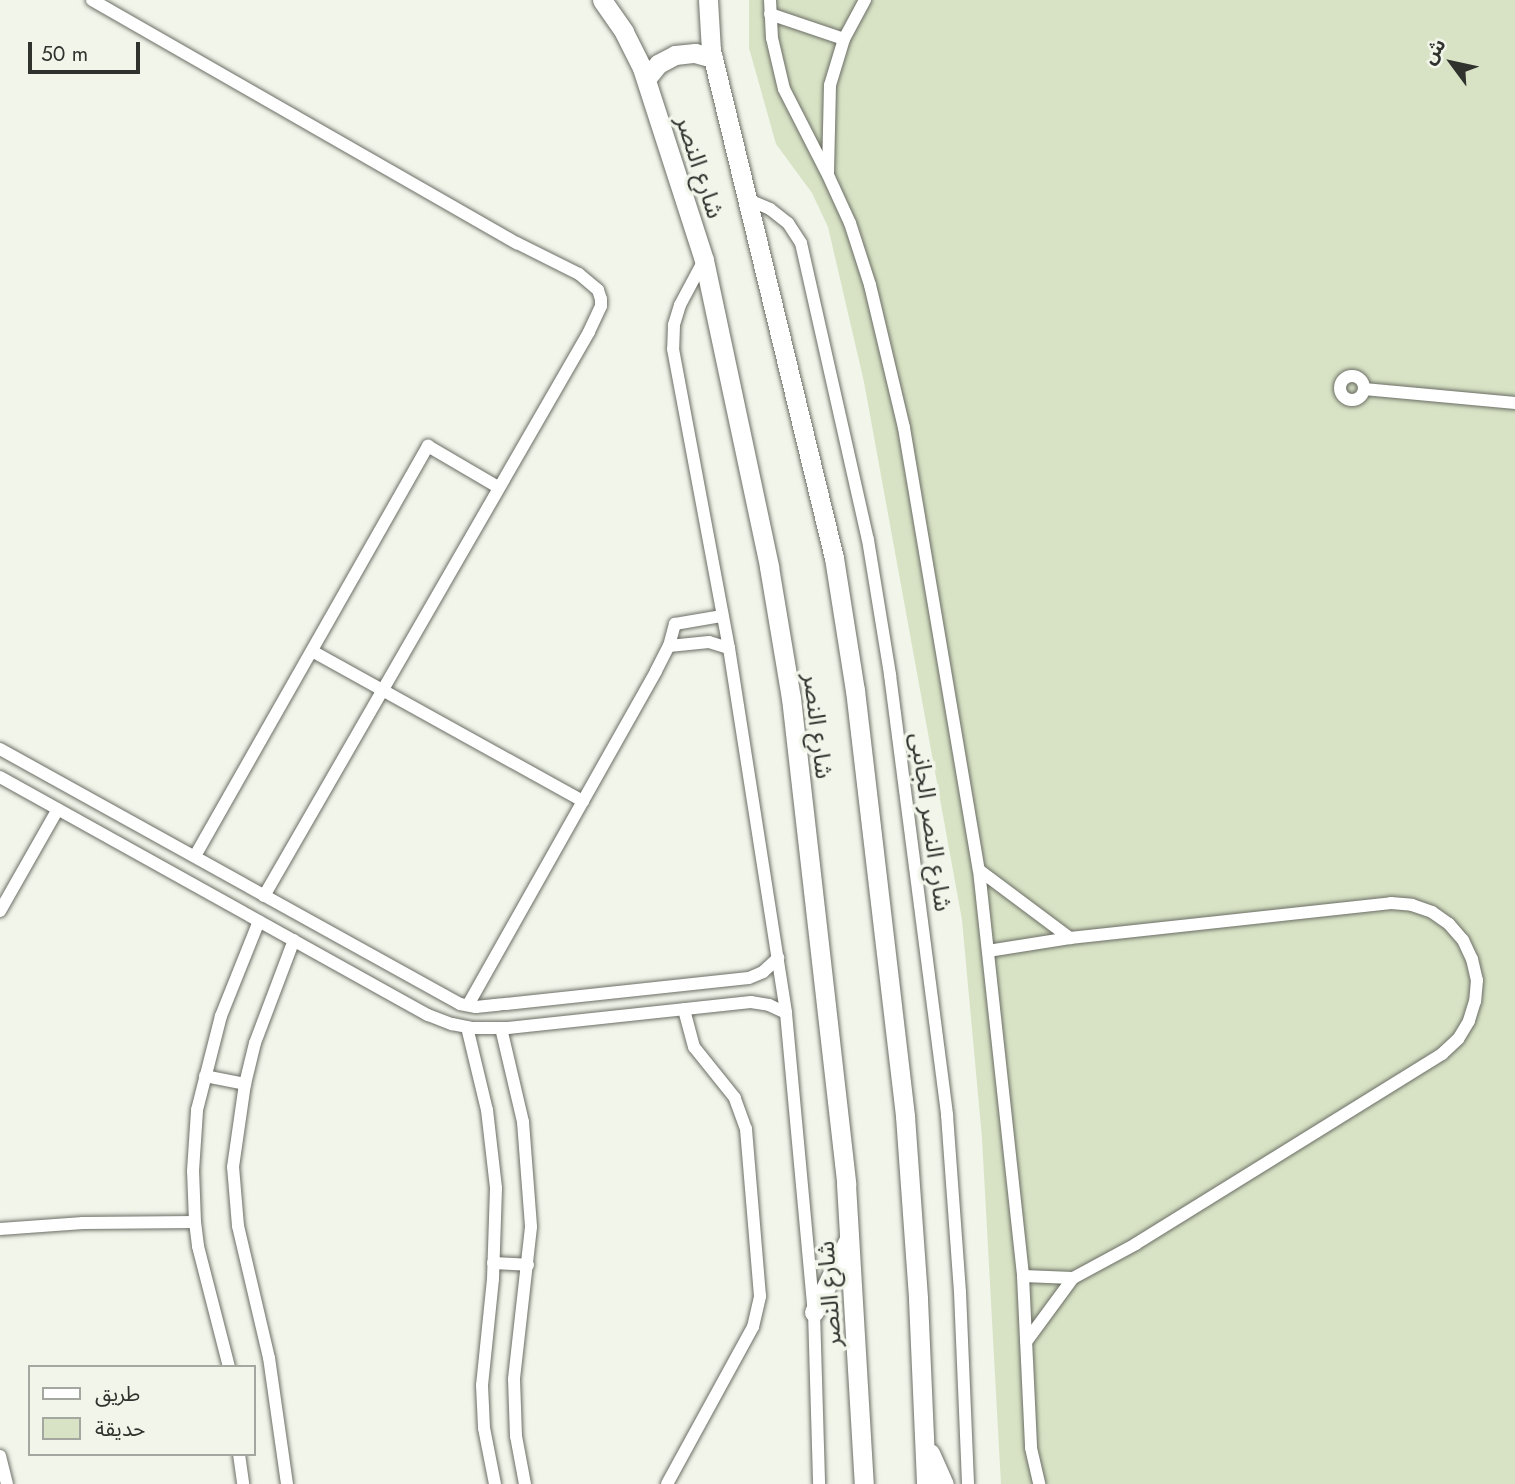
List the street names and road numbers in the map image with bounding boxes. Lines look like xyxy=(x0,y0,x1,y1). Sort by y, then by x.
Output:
street label: شارع النصر xyxy=(670,112,730,222)
street label: شارع النصر xyxy=(797,671,839,781)
street label: شارع النصر الجانبى xyxy=(904,731,958,913)
street label: شارع النصر xyxy=(811,1240,847,1348)

